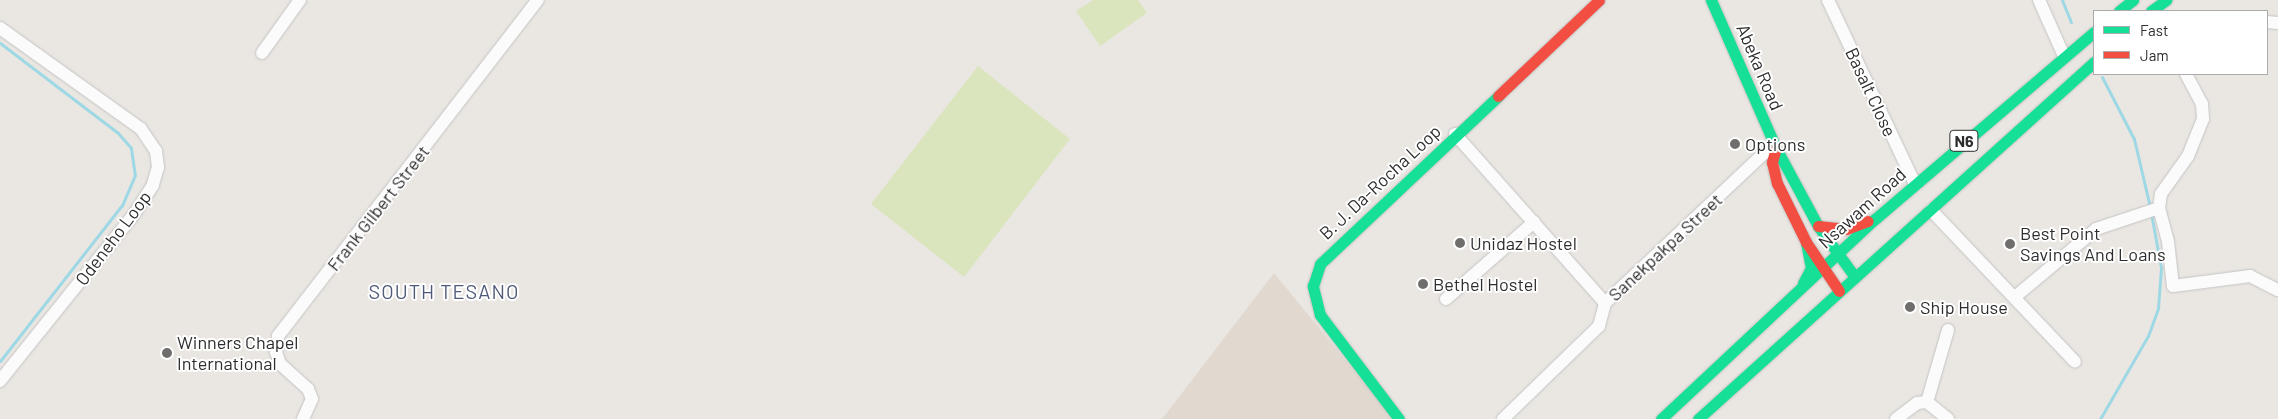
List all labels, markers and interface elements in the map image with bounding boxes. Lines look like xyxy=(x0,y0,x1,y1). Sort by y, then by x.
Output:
legend xyxy=(2093,10,2268,75)
street label: Abeka Road xyxy=(1732,21,1788,113)
text: Fast xyxy=(2140,21,2168,39)
street label: Basalt Close xyxy=(1841,44,1901,140)
text: Jam xyxy=(2140,46,2169,64)
street label: B. J. Da-Rocha Loop xyxy=(1315,120,1445,244)
road number: N6 xyxy=(1949,128,1979,154)
place label: Options xyxy=(1745,133,1805,155)
marker: Options xyxy=(1729,138,1741,150)
street label: Frank Gilbert Street xyxy=(322,141,434,275)
street label: Nsawam Road xyxy=(1814,163,1910,253)
street label: Odeneho Loop xyxy=(71,187,155,289)
street label: Sanekpakpa Street xyxy=(1604,189,1726,305)
place label: Best Point Savings And Loans xyxy=(2020,223,2166,266)
place label: Unidaz Hostel xyxy=(1470,232,1577,254)
marker: Unidaz Hostel xyxy=(1454,237,1466,249)
marker: Best Point Savings And Loans xyxy=(2004,238,2016,250)
place label: Bethel Hostel xyxy=(1433,273,1537,295)
marker: Bethel Hostel xyxy=(1417,278,1429,290)
district label: SOUTH TESANO xyxy=(367,279,521,303)
place label: Ship House xyxy=(1920,296,2008,318)
marker: Ship House xyxy=(1904,301,1916,313)
place label: Winners Chapel International xyxy=(177,332,298,374)
marker: Winners Chapel International xyxy=(161,347,173,359)

